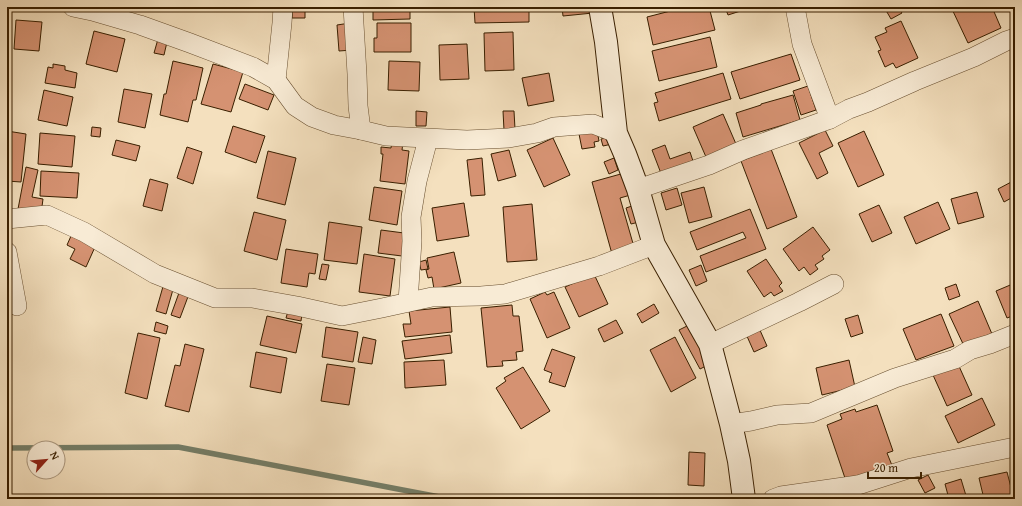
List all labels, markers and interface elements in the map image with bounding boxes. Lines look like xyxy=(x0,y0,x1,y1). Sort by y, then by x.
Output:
north arrow xyxy=(26,440,66,480)
text: N xyxy=(46,449,64,463)
scale bar xyxy=(868,454,921,480)
text: 20 m xyxy=(874,459,898,476)

